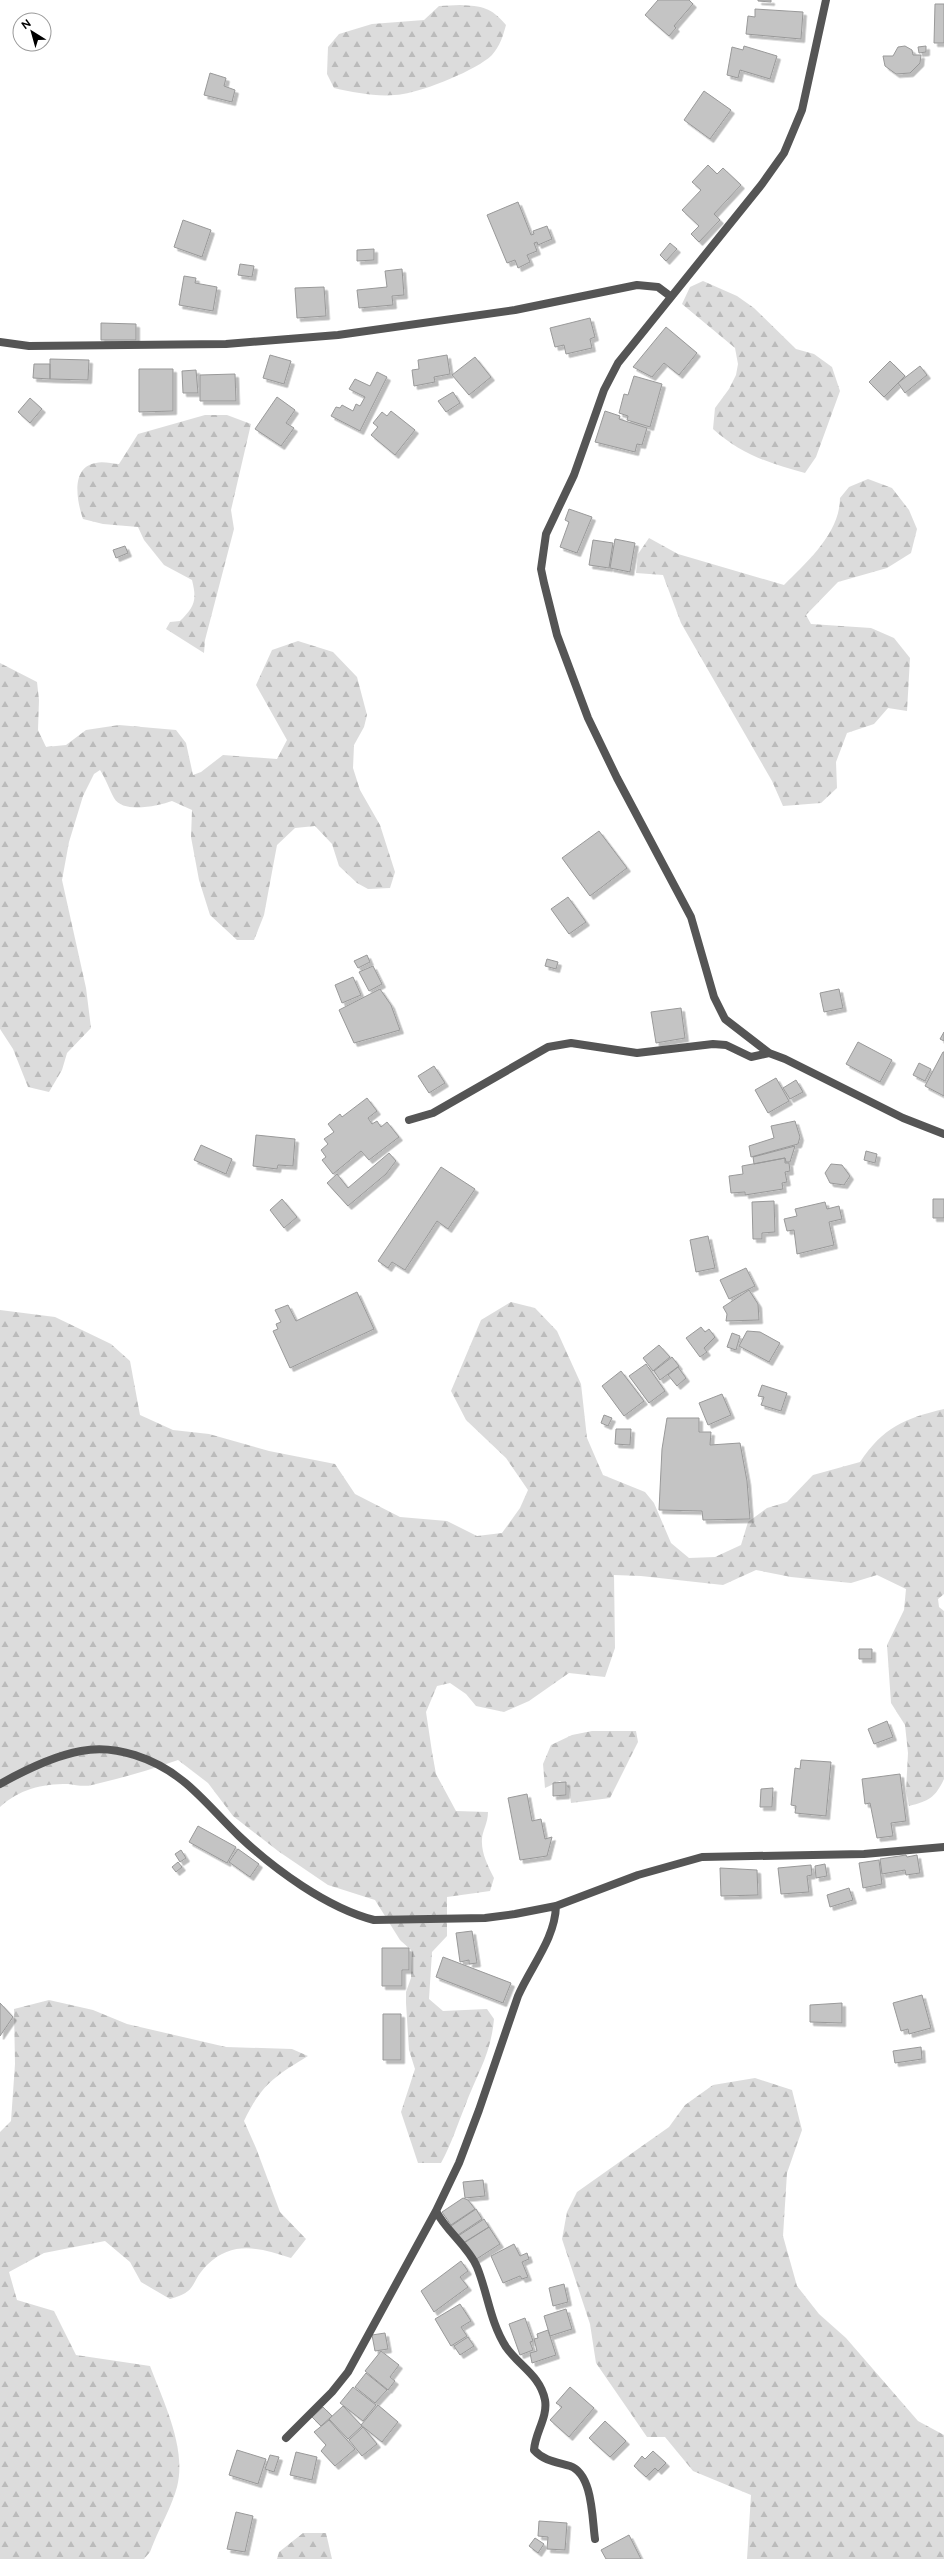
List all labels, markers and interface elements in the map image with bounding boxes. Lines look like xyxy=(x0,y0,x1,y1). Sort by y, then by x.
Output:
north arrow xyxy=(12,12,52,52)
text: N xyxy=(19,17,34,32)

